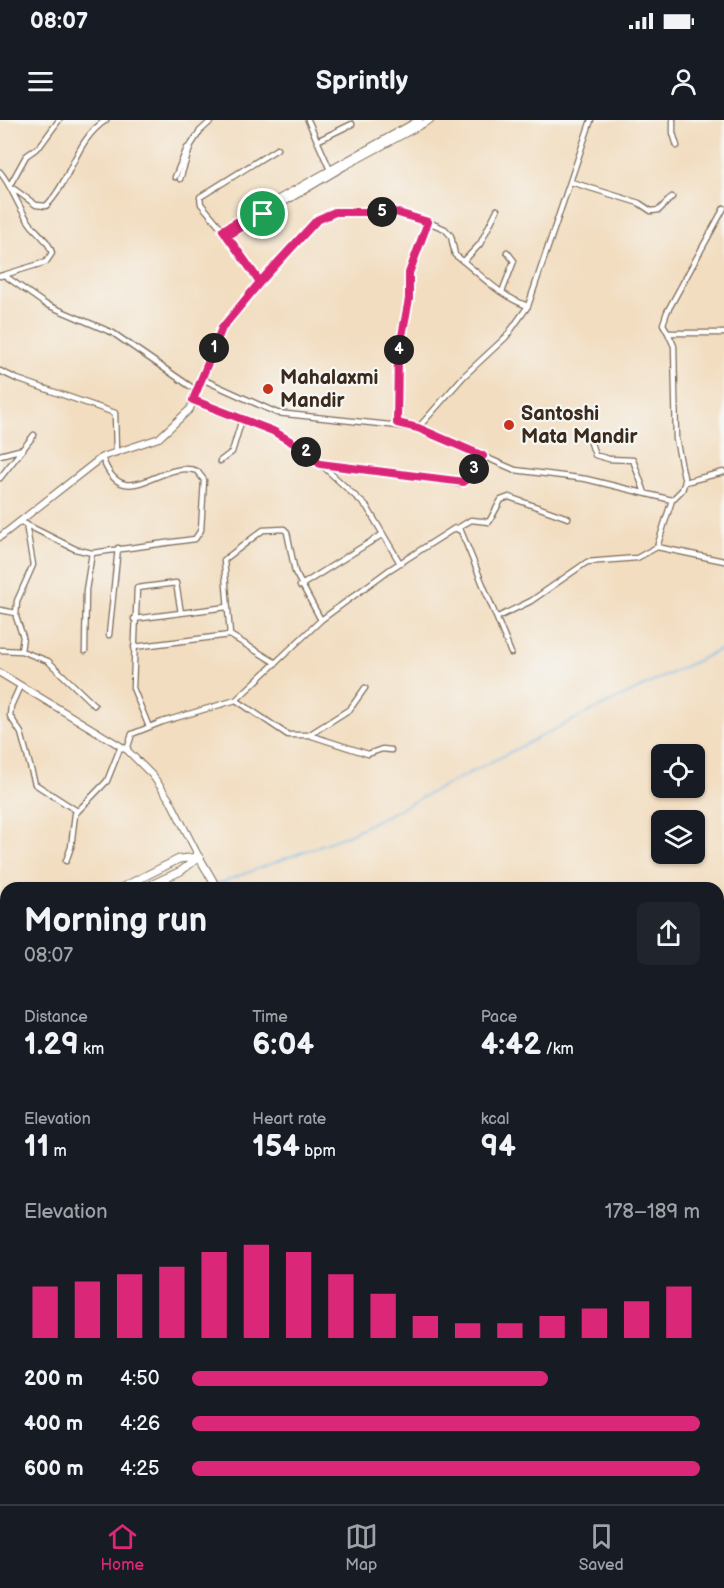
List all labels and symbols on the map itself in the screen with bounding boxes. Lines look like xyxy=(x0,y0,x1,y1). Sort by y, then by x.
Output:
pin xyxy=(237,188,288,239)
pin: 5 xyxy=(367,197,397,227)
pin: 1 xyxy=(199,333,229,363)
pin: 4 xyxy=(384,335,414,365)
place label: Mahalaxmi Mandir xyxy=(280,366,378,413)
marker: Mahalaxmi Mandir xyxy=(261,382,275,396)
place label: Santoshi Mata Mandir xyxy=(521,402,638,449)
marker: Santoshi Mata Mandir xyxy=(502,418,516,432)
pin: 2 xyxy=(291,437,321,467)
pin: 3 xyxy=(459,454,489,484)

